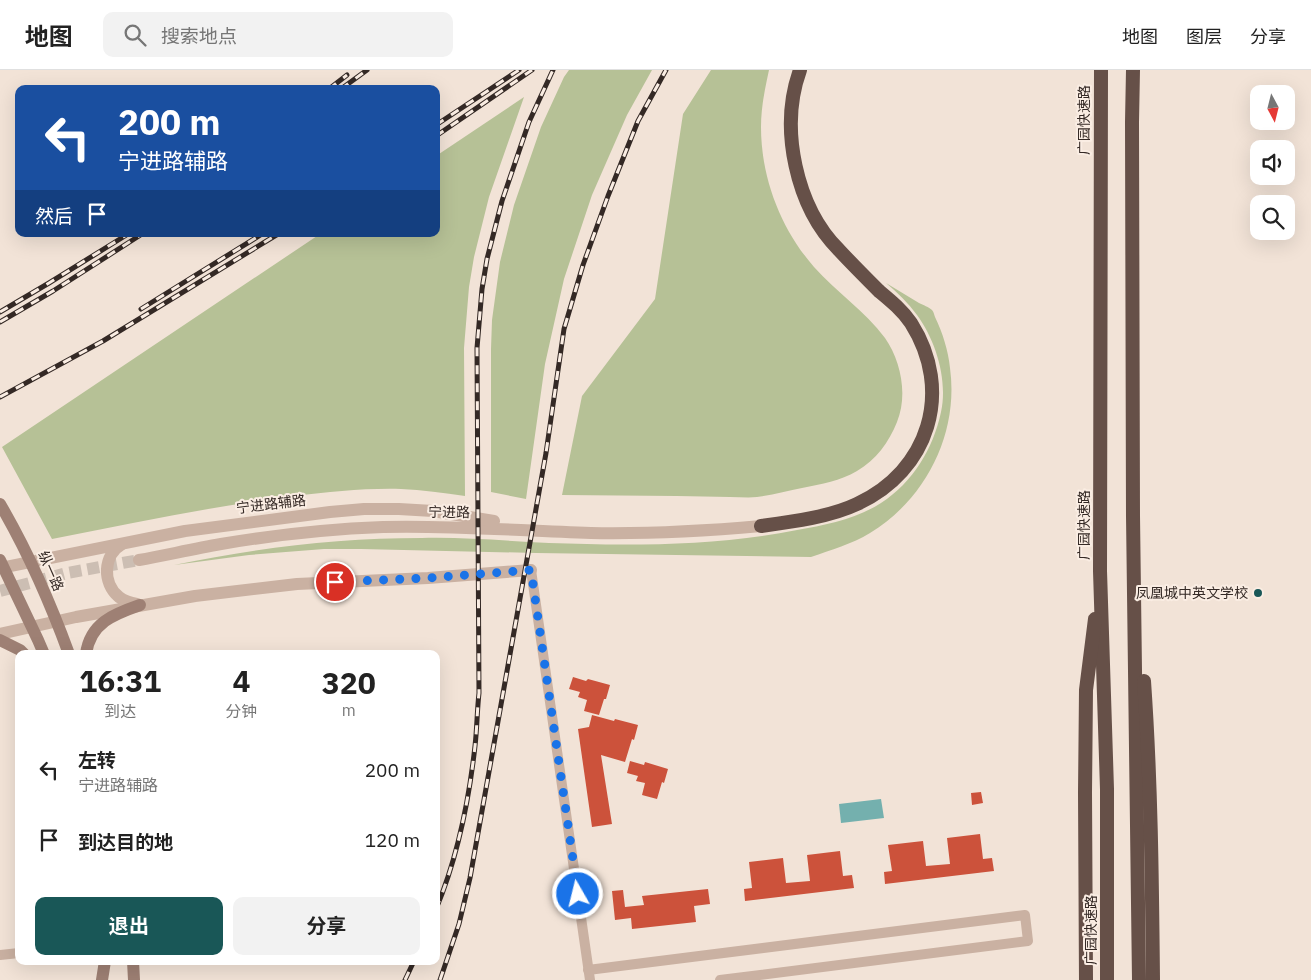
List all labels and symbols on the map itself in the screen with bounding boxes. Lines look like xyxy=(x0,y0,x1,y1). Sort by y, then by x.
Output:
street label: 广园快速路 xyxy=(1075,85,1093,155)
north arrow xyxy=(1250,85,1295,130)
street label: 广园快速路 xyxy=(1075,490,1093,560)
street label: 宁进路辅路 xyxy=(235,491,307,517)
street label: 宁进路 xyxy=(428,503,470,521)
street label: 纵一路 xyxy=(34,548,68,594)
pin xyxy=(314,561,356,603)
place label: 凤凰城中英文学校 xyxy=(1136,584,1248,602)
marker: 凤凰城中英文学校 xyxy=(1252,587,1264,599)
position arrow xyxy=(551,867,603,919)
street label: 广园快速路 xyxy=(1082,895,1100,965)

